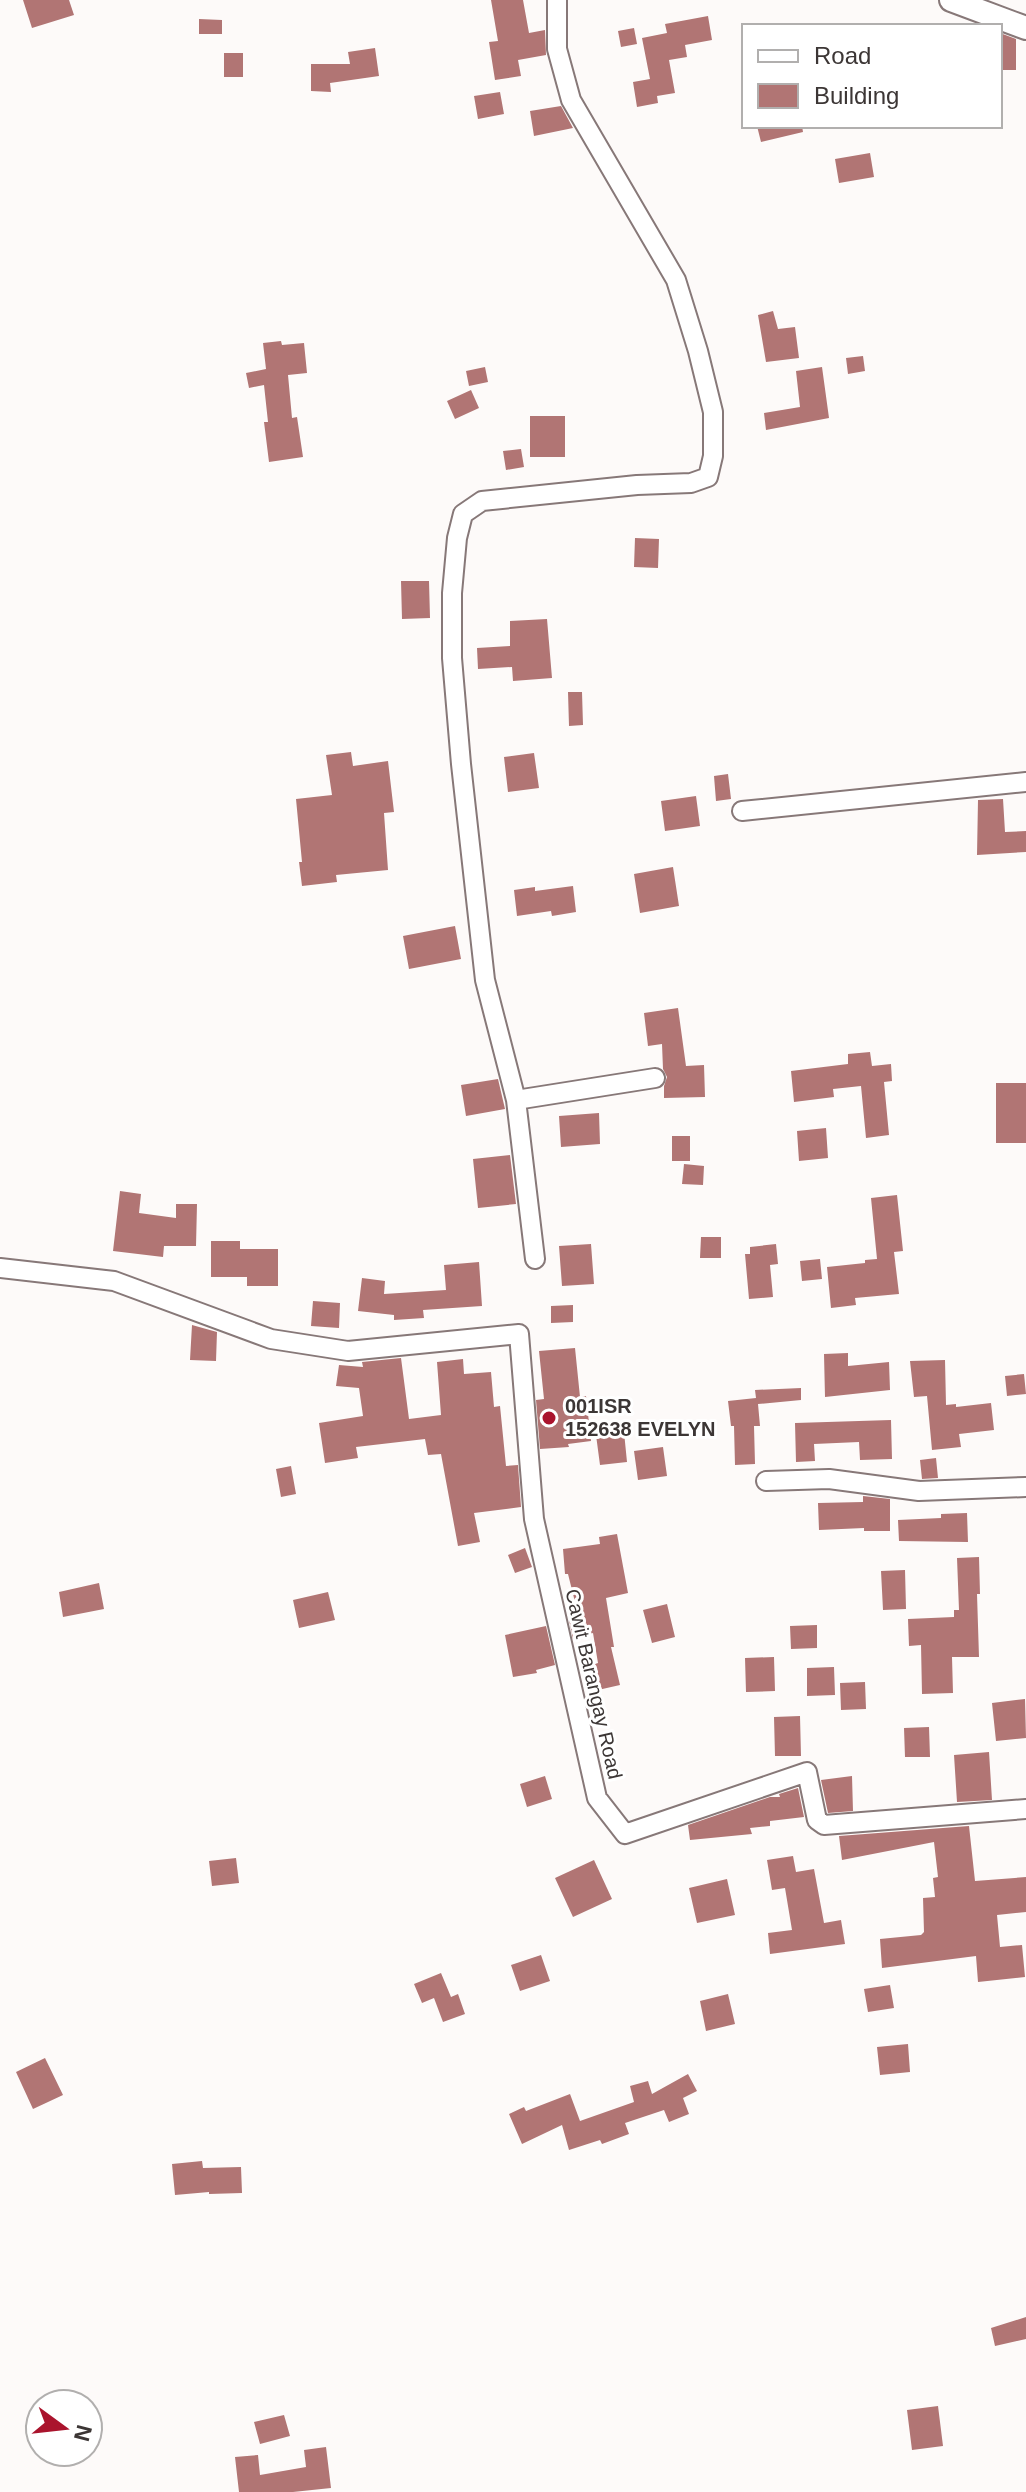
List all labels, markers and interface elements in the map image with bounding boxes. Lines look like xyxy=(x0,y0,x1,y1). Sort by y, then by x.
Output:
legend xyxy=(742,24,1002,128)
text: Road xyxy=(814,42,871,69)
text: Building xyxy=(814,82,899,109)
place label: 001ISR 152638 EVELYN xyxy=(565,1395,715,1440)
marker: 001ISR 152638 EVELYN xyxy=(540,1409,558,1427)
street label: Cawit Barangay Road xyxy=(561,1587,627,1781)
north arrow xyxy=(24,2388,104,2468)
text: N xyxy=(69,2422,97,2444)

